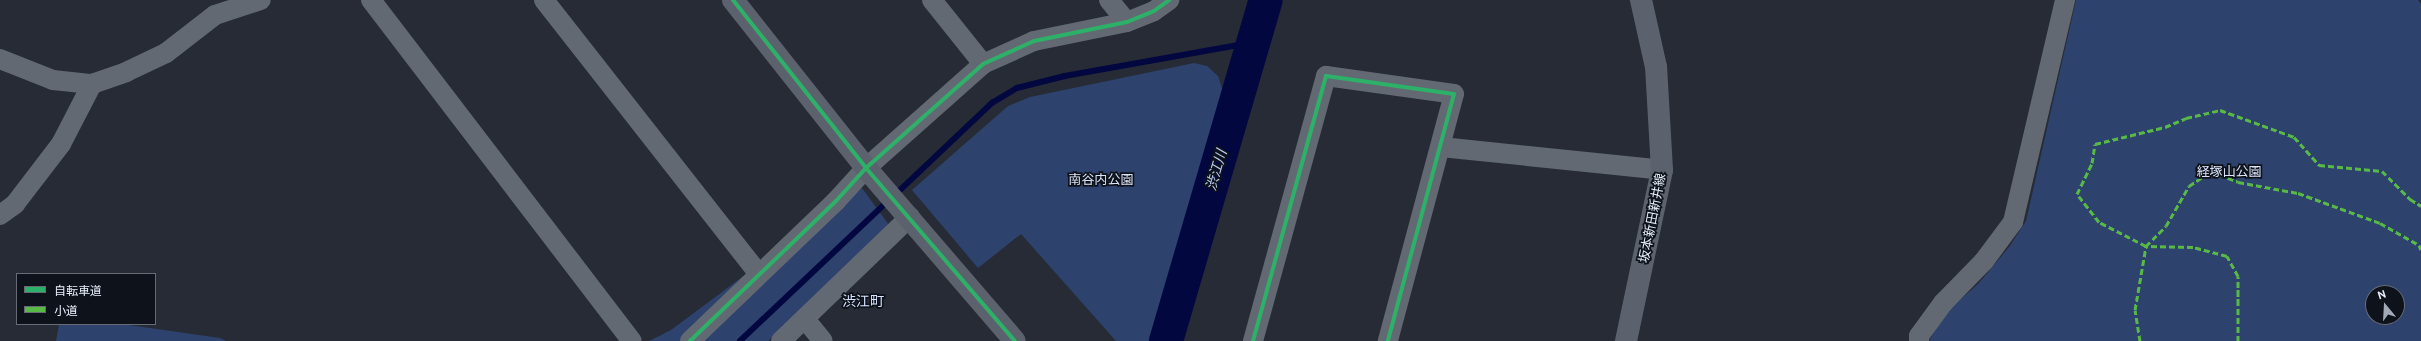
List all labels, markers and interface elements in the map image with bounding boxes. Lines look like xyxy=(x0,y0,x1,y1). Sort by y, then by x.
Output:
water label: 渋江川 xyxy=(1202,147,1230,193)
park label: 経塚山公園 xyxy=(2197,163,2261,179)
park label: 南谷内公園 xyxy=(1069,171,1133,187)
street label: 坂本新田新井線 xyxy=(1636,172,1668,264)
legend xyxy=(16,273,156,325)
text: 自転車道 xyxy=(54,284,102,297)
north arrow xyxy=(2365,285,2405,325)
text: N xyxy=(2376,288,2387,302)
district label: 渋江町 xyxy=(842,293,884,309)
text: 小道 xyxy=(54,304,78,317)

